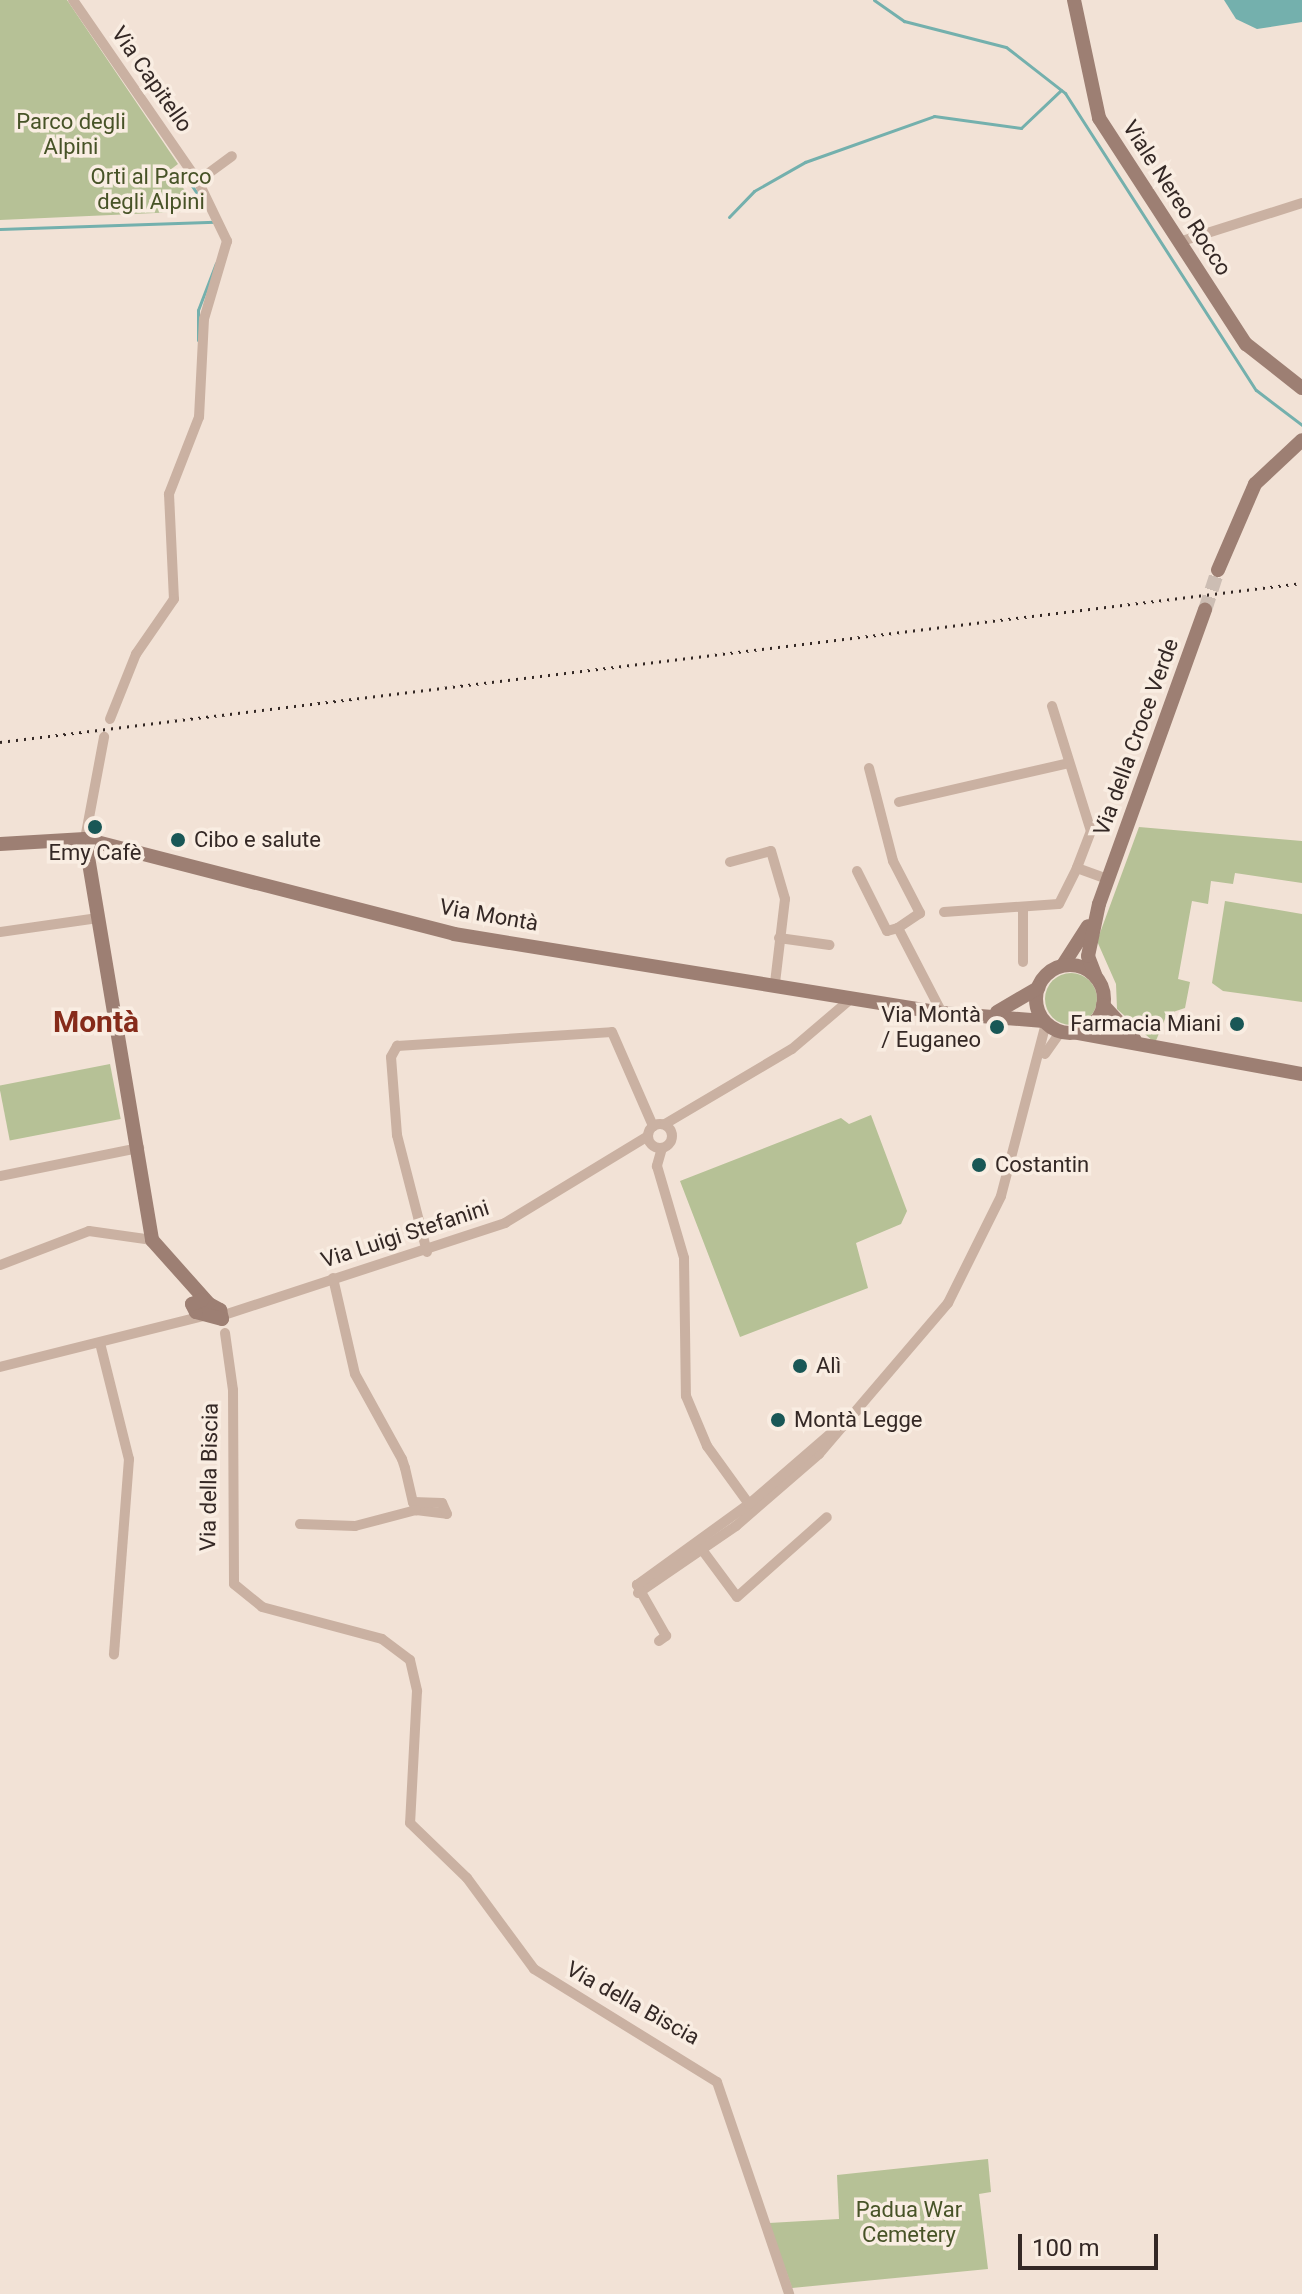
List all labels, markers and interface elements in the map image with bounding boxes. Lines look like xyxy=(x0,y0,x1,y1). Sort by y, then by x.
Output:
street label: Via Capitello xyxy=(106,21,198,137)
park label: Parco degli Alpini xyxy=(16,108,126,160)
street label: Viale Nereo Rocco xyxy=(1117,115,1237,281)
park label: Orti al Parco degli Alpini xyxy=(91,163,211,214)
street label: Via della Croce Verde xyxy=(1088,635,1184,839)
marker: Emy Cafè xyxy=(86,818,104,836)
place label: Cibo e salute xyxy=(194,827,321,853)
marker: Cibo e salute xyxy=(169,831,187,849)
place label: Emy Cafè xyxy=(48,840,142,866)
street label: Via Montà xyxy=(438,893,540,937)
place label: Via Montà / Euganeo xyxy=(881,1001,981,1052)
district label: Montà xyxy=(53,1004,139,1040)
place label: Farmacia Miani xyxy=(1070,1011,1221,1037)
marker: Farmacia Miani xyxy=(1228,1015,1246,1033)
marker: Via Montà / Euganeo xyxy=(988,1018,1006,1036)
place label: Costantin xyxy=(995,1152,1089,1178)
marker: Costantin xyxy=(970,1156,988,1174)
street label: Via Luigi Stefanini xyxy=(318,1194,492,1274)
place label: Alì xyxy=(816,1353,841,1379)
marker: Alì xyxy=(791,1357,809,1375)
street label: Via della Biscia xyxy=(195,1403,223,1551)
place label: Montà Legge xyxy=(794,1407,922,1433)
marker: Montà Legge xyxy=(769,1411,787,1429)
street label: Via della Biscia xyxy=(562,1956,704,2050)
park label: Padua War Cemetery xyxy=(856,2196,962,2248)
scale bar xyxy=(1022,2218,1162,2268)
text: 100 m xyxy=(1032,2234,1099,2262)

